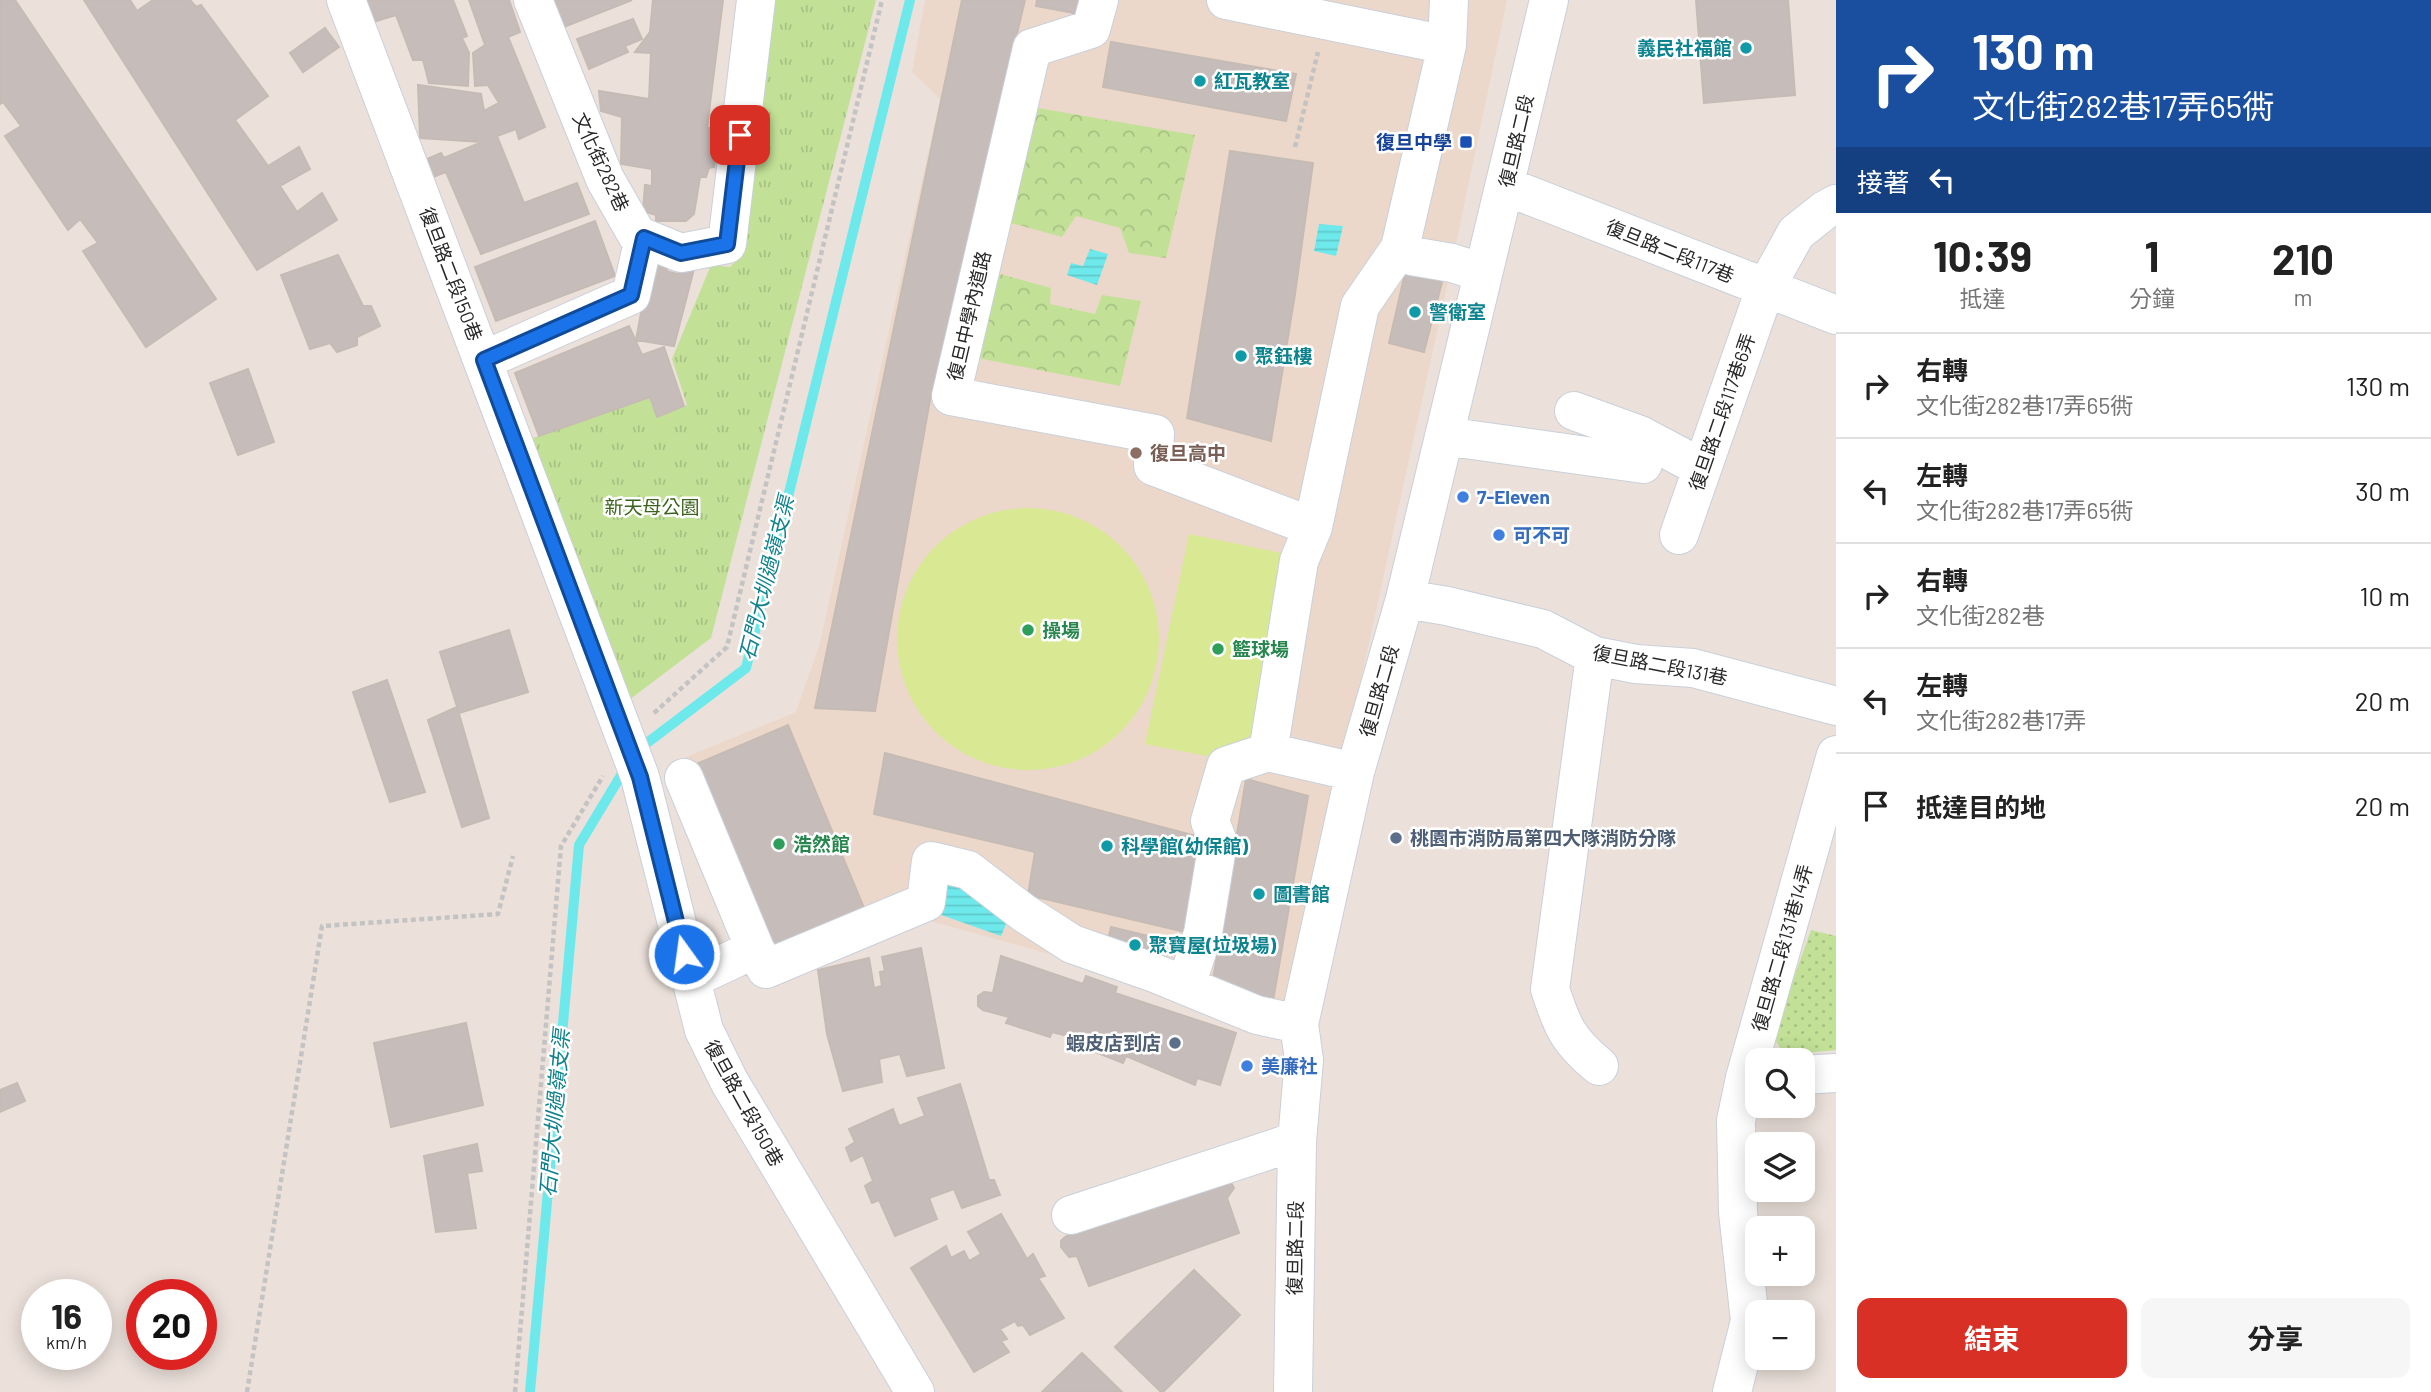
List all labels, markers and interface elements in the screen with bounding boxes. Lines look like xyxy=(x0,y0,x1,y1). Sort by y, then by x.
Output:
text: 130 m xyxy=(1972,21,2094,80)
icon: right xyxy=(1857,28,1948,119)
place label: 義民社福館 xyxy=(1637,36,1732,59)
marker: 義民社福館 xyxy=(1738,40,1754,56)
place label: 紅瓦教室 xyxy=(1214,69,1290,92)
marker: 紅瓦教室 xyxy=(1192,73,1208,89)
text: 文化街282巷17弄65衖 xyxy=(1972,86,2274,124)
street label: 復旦路二段 xyxy=(1494,92,1537,190)
pin xyxy=(710,105,770,165)
street label: 文化街282巷 xyxy=(569,109,634,215)
icon: arrive xyxy=(721,116,759,154)
place label: 復旦中學 xyxy=(1376,130,1452,153)
marker: 復旦中學 xyxy=(1458,134,1474,150)
icon: left xyxy=(1923,161,1961,199)
text: 接著 xyxy=(1857,166,1909,197)
street label: 復旦路二段150巷 xyxy=(415,204,487,344)
street label: 復旦路二段117巷 xyxy=(1603,214,1738,287)
text: 10:39 xyxy=(1933,230,2032,280)
text: 1 xyxy=(2145,230,2159,280)
text: 210 xyxy=(2272,233,2334,283)
street label: 復旦中學內道路 xyxy=(942,248,995,383)
text: m xyxy=(2293,283,2313,311)
text: 抵達 xyxy=(1960,284,2006,312)
text: 分鐘 xyxy=(2129,284,2175,312)
place label: 警衛室 xyxy=(1429,300,1486,323)
marker: 警衛室 xyxy=(1407,304,1423,320)
street label: 復旦路二段117巷6弄 xyxy=(1684,330,1759,494)
place label: 聚鈺樓 xyxy=(1255,344,1312,367)
marker: 聚鈺樓 xyxy=(1233,348,1249,364)
text: 右轉 xyxy=(1916,354,1968,385)
icon: right xyxy=(1857,367,1895,405)
text: 130 m xyxy=(2346,370,2410,401)
text: 文化街282巷17弄65衖 xyxy=(1916,391,2133,419)
place label: 復旦高中 xyxy=(1150,441,1226,464)
marker: 復旦高中 xyxy=(1128,445,1144,461)
text: 左轉 xyxy=(1916,459,1968,490)
icon: left xyxy=(1857,472,1895,510)
text: 30 m xyxy=(2355,475,2410,506)
place label: 7-Eleven xyxy=(1477,485,1550,508)
marker: 7-Eleven xyxy=(1455,489,1471,505)
water label: 石門大圳過嶺支渠 xyxy=(733,490,799,662)
park label: 新天母公園 xyxy=(604,495,700,518)
text: 文化街282巷17弄65衖 xyxy=(1916,496,2133,524)
place label: 可不可 xyxy=(1513,523,1570,546)
marker: 可不可 xyxy=(1491,527,1507,543)
text: 右轉 xyxy=(1916,564,1968,595)
icon: right xyxy=(1857,577,1895,615)
text: 10 m xyxy=(2360,580,2410,611)
text: 文化街282巷 xyxy=(1916,601,2045,629)
place label: 操場 xyxy=(1042,618,1080,641)
marker: 操場 xyxy=(1020,622,1036,638)
place label: 籃球場 xyxy=(1232,637,1289,660)
street label: 復旦路二段131巷 xyxy=(1591,640,1730,689)
marker: 籃球場 xyxy=(1210,641,1226,657)
street label: 復旦路二段 xyxy=(1354,642,1403,740)
text: 左轉 xyxy=(1916,669,1968,700)
icon: left xyxy=(1857,682,1895,720)
text: 20 m xyxy=(2355,685,2410,716)
text: 文化街282巷17弄 xyxy=(1916,706,2087,734)
icon: arrive xyxy=(1857,787,1895,825)
text: 20 m xyxy=(2355,790,2410,821)
text: 抵達目的地 xyxy=(1916,791,2046,822)
place label: 桃園市消防局第四大隊消防分隊 xyxy=(1410,826,1676,849)
marker: 桃園市消防局第四大隊消防分隊 xyxy=(1388,830,1404,846)
place label: 浩然館 xyxy=(793,832,850,855)
place label: 科學館(幼保館) xyxy=(1121,834,1249,857)
marker: 浩然館 xyxy=(771,836,787,852)
marker: 科學館(幼保館) xyxy=(1099,838,1115,854)
street label: 復旦路二段131巷14弄 xyxy=(1747,862,1816,1034)
place label: 圖書館 xyxy=(1273,882,1330,905)
marker: 圖書館 xyxy=(1251,886,1267,902)
position arrow xyxy=(647,917,721,991)
place label: 聚寶屋(垃圾場) xyxy=(1149,933,1277,956)
marker: 聚寶屋(垃圾場) xyxy=(1127,937,1143,953)
water label: 石門大圳過嶺支渠 xyxy=(534,1025,574,1198)
place label: 蝦皮店到店 xyxy=(1066,1031,1161,1054)
street label: 復旦路二段150巷 xyxy=(700,1035,789,1170)
marker: 蝦皮店到店 xyxy=(1167,1035,1183,1051)
map controls xyxy=(1745,1048,1815,1370)
button: search xyxy=(1745,1048,1815,1118)
place label: 美廉社 xyxy=(1261,1054,1318,1077)
marker: 美廉社 xyxy=(1239,1058,1255,1074)
button: layers xyxy=(1745,1132,1815,1202)
street label: 復旦路二段 xyxy=(1282,1200,1307,1296)
button: + xyxy=(1745,1216,1815,1286)
speed limit sign: 20 xyxy=(126,1279,217,1370)
text: 16 xyxy=(51,1294,82,1336)
button: 結束 xyxy=(1857,1298,2127,1378)
button: 分享 xyxy=(2141,1298,2410,1378)
button: − xyxy=(1745,1300,1815,1370)
text: km/h xyxy=(46,1331,87,1353)

